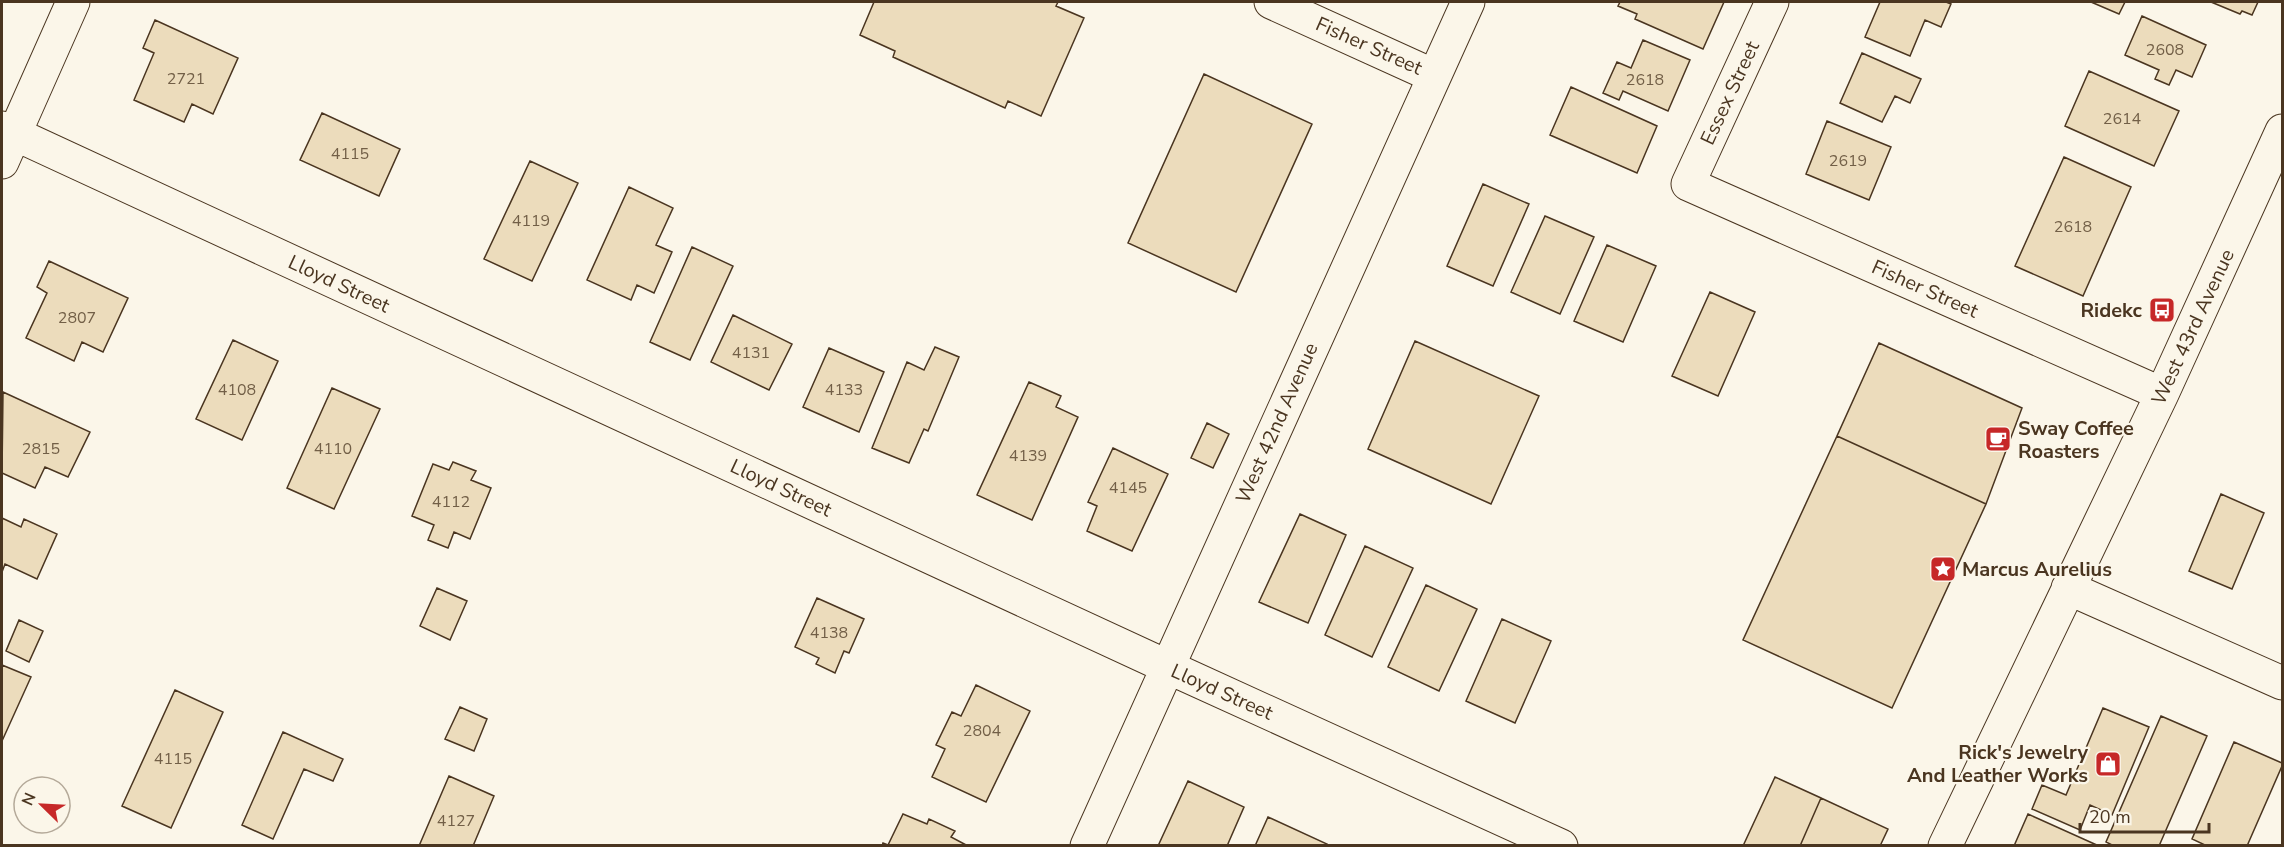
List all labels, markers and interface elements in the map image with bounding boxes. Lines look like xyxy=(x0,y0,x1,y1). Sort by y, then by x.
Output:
street label: Fisher Street xyxy=(1311,10,1428,82)
street label: Essex Street xyxy=(1694,36,1766,149)
house number: 2608 xyxy=(2146,39,2184,61)
house number: 2721 xyxy=(167,68,205,90)
house number: 2618 xyxy=(1626,69,1664,91)
house number: 2614 xyxy=(2103,108,2142,130)
house number: 4115 xyxy=(331,143,369,165)
house number: 2619 xyxy=(1829,150,1867,172)
house number: 4119 xyxy=(512,210,550,232)
house number: 2618 xyxy=(2054,216,2092,238)
street label: West 43rd Avenue xyxy=(2145,245,2241,409)
street label: Lloyd Street xyxy=(284,249,395,320)
street label: Fisher Street xyxy=(1867,253,1984,325)
bus stop icon: Ridekc xyxy=(2147,295,2177,325)
place label: Ridekc xyxy=(2080,297,2143,324)
house number: 2807 xyxy=(58,307,96,329)
street label: West 42nd Avenue xyxy=(1229,338,1325,508)
house number: 4131 xyxy=(732,342,770,364)
house number: 4108 xyxy=(218,379,256,401)
house number: 4133 xyxy=(825,379,863,401)
place label: Sway Coffee Roasters xyxy=(2018,415,2134,465)
cafe icon: Sway Coffee Roasters xyxy=(1983,424,2013,454)
house number: 2815 xyxy=(22,438,60,460)
house number: 4110 xyxy=(314,438,352,460)
house number: 4139 xyxy=(1009,445,1047,467)
street label: Lloyd Street xyxy=(726,453,837,524)
house number: 4145 xyxy=(1109,477,1147,499)
house number: 4112 xyxy=(432,491,470,513)
place icon: Marcus Aurelius xyxy=(1928,554,1958,584)
place label: Marcus Aurelius xyxy=(1962,556,2112,583)
house number: 4138 xyxy=(810,622,848,644)
street label: Lloyd Street xyxy=(1167,657,1278,727)
house number: 2804 xyxy=(963,720,1002,742)
place label: Rick's Jewelry And Leather Works xyxy=(1907,739,2088,789)
house number: 4115 xyxy=(154,748,192,770)
shop icon: Rick's Jewelry And Leather Works xyxy=(2093,749,2123,779)
north arrow xyxy=(12,775,72,835)
text: N xyxy=(17,789,42,809)
scale bar xyxy=(2080,796,2209,834)
text: 20 m xyxy=(2089,805,2131,829)
house number: 4127 xyxy=(437,810,475,832)

